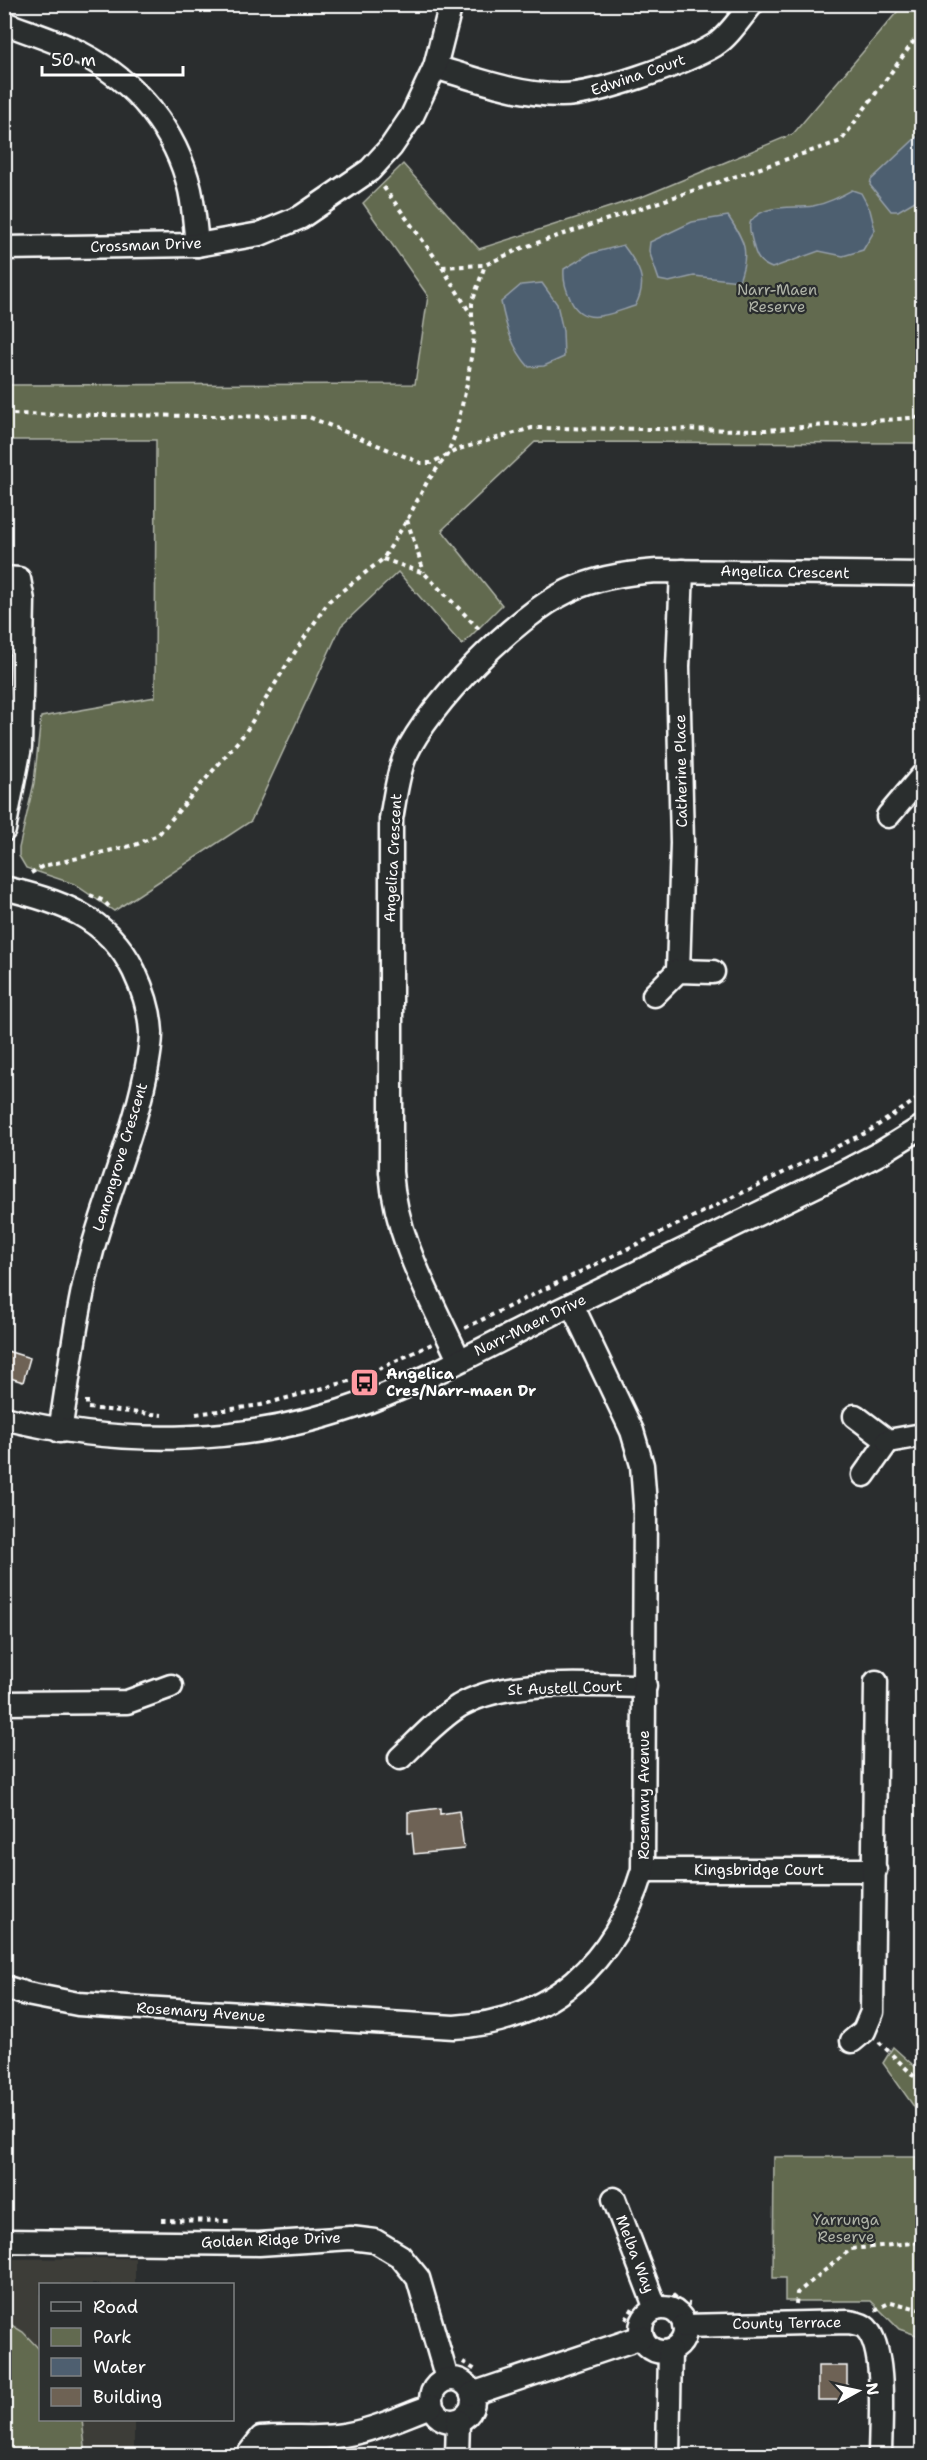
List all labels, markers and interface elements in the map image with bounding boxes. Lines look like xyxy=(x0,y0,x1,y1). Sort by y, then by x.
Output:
scale bar xyxy=(42,39,183,77)
text: 50 m xyxy=(51,48,96,72)
street label: Edwina Court xyxy=(588,50,688,100)
street label: Crossman Drive xyxy=(90,233,202,257)
park label: Narr-Maen Reserve xyxy=(737,280,817,317)
street label: Angelica Crescent xyxy=(720,561,850,583)
street label: Catherine Place xyxy=(670,714,692,828)
street label: Angelica Crescent xyxy=(380,793,406,923)
street label: Lemongrove Crescent xyxy=(88,1080,152,1234)
street label: Narr-Maen Drive xyxy=(471,1289,589,1361)
place label: Angelica Cres/Narr-maen Dr xyxy=(386,1364,536,1401)
bus stop icon: Angelica Cres/Narr-maen Dr xyxy=(349,1367,381,1399)
street label: St Austell Court xyxy=(507,1676,623,1700)
street label: Rosemary Avenue xyxy=(634,1730,654,1860)
street label: Kingsbridge Court xyxy=(694,1860,824,1880)
street label: Rosemary Avenue xyxy=(136,1998,266,2026)
park label: Yarrunga Reserve xyxy=(813,2210,880,2247)
street label: Melba Way xyxy=(611,2212,659,2296)
street label: Golden Ridge Drive xyxy=(201,2228,341,2252)
legend xyxy=(39,2283,234,2421)
text: Road xyxy=(93,2295,138,2319)
street label: County Terrace xyxy=(732,2312,842,2334)
text: Park xyxy=(93,2325,132,2349)
text: Water xyxy=(93,2355,146,2379)
north arrow xyxy=(828,2361,888,2421)
text: N xyxy=(861,2381,884,2397)
text: Building xyxy=(93,2385,162,2409)

